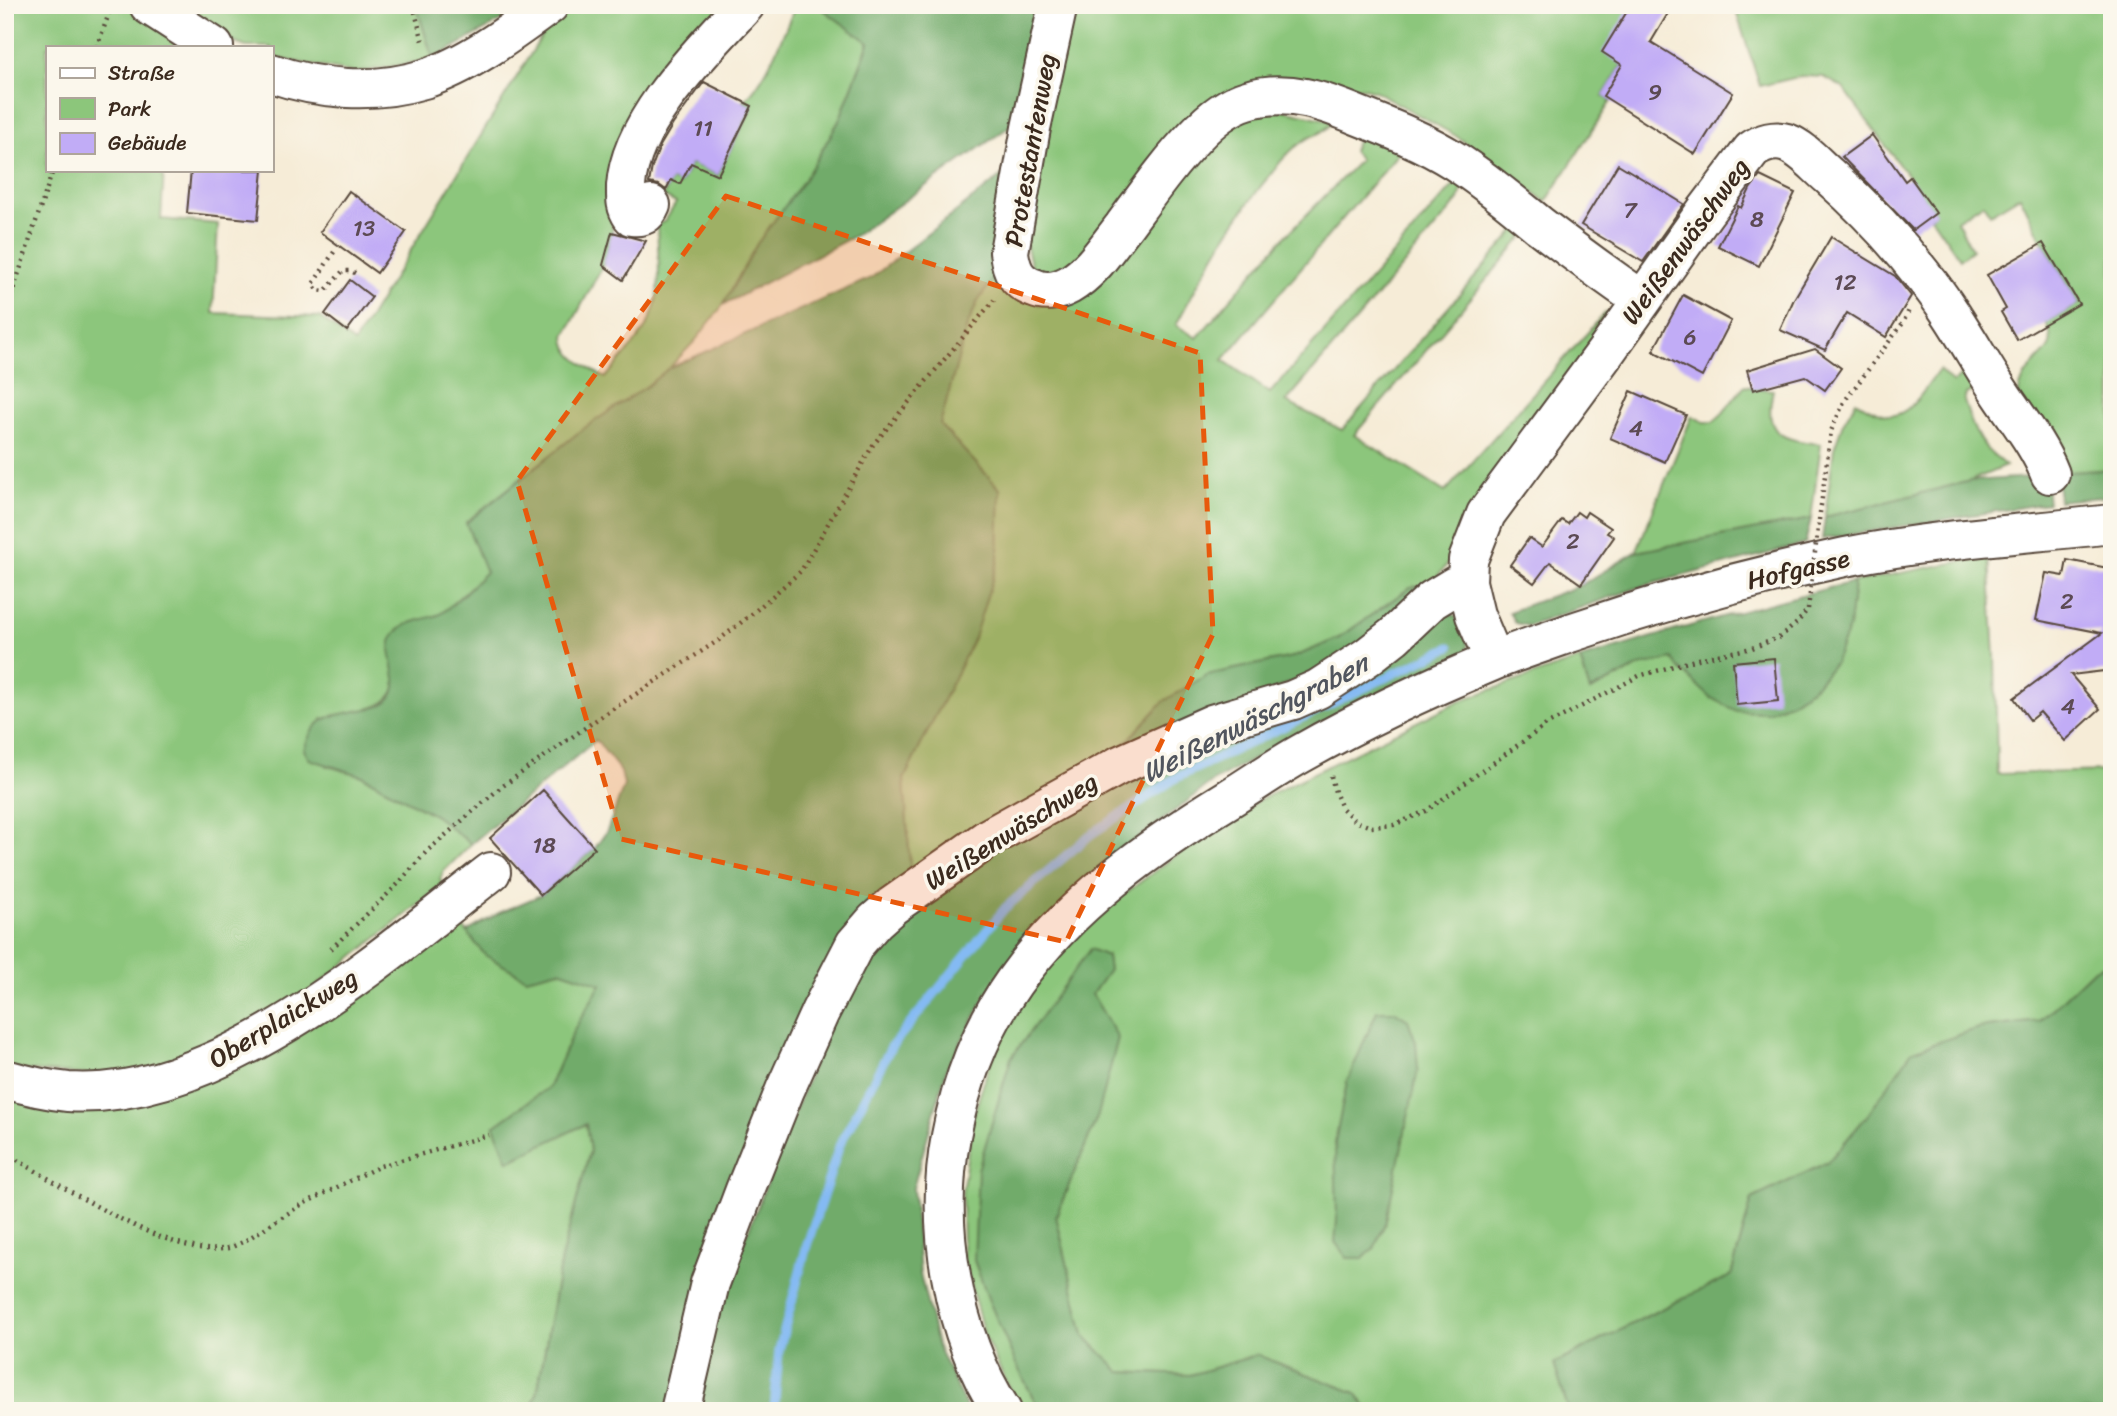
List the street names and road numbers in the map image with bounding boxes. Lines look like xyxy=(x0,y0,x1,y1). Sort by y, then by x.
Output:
street label: Protestantenweg xyxy=(990,50,1070,250)
street label: Weißenwäschweg xyxy=(1608,147,1762,335)
street label: Hofgasse xyxy=(1742,535,1855,603)
street label: Weißenwäschweg xyxy=(915,759,1107,903)
street label: Oberplaickweg xyxy=(199,955,367,1081)

